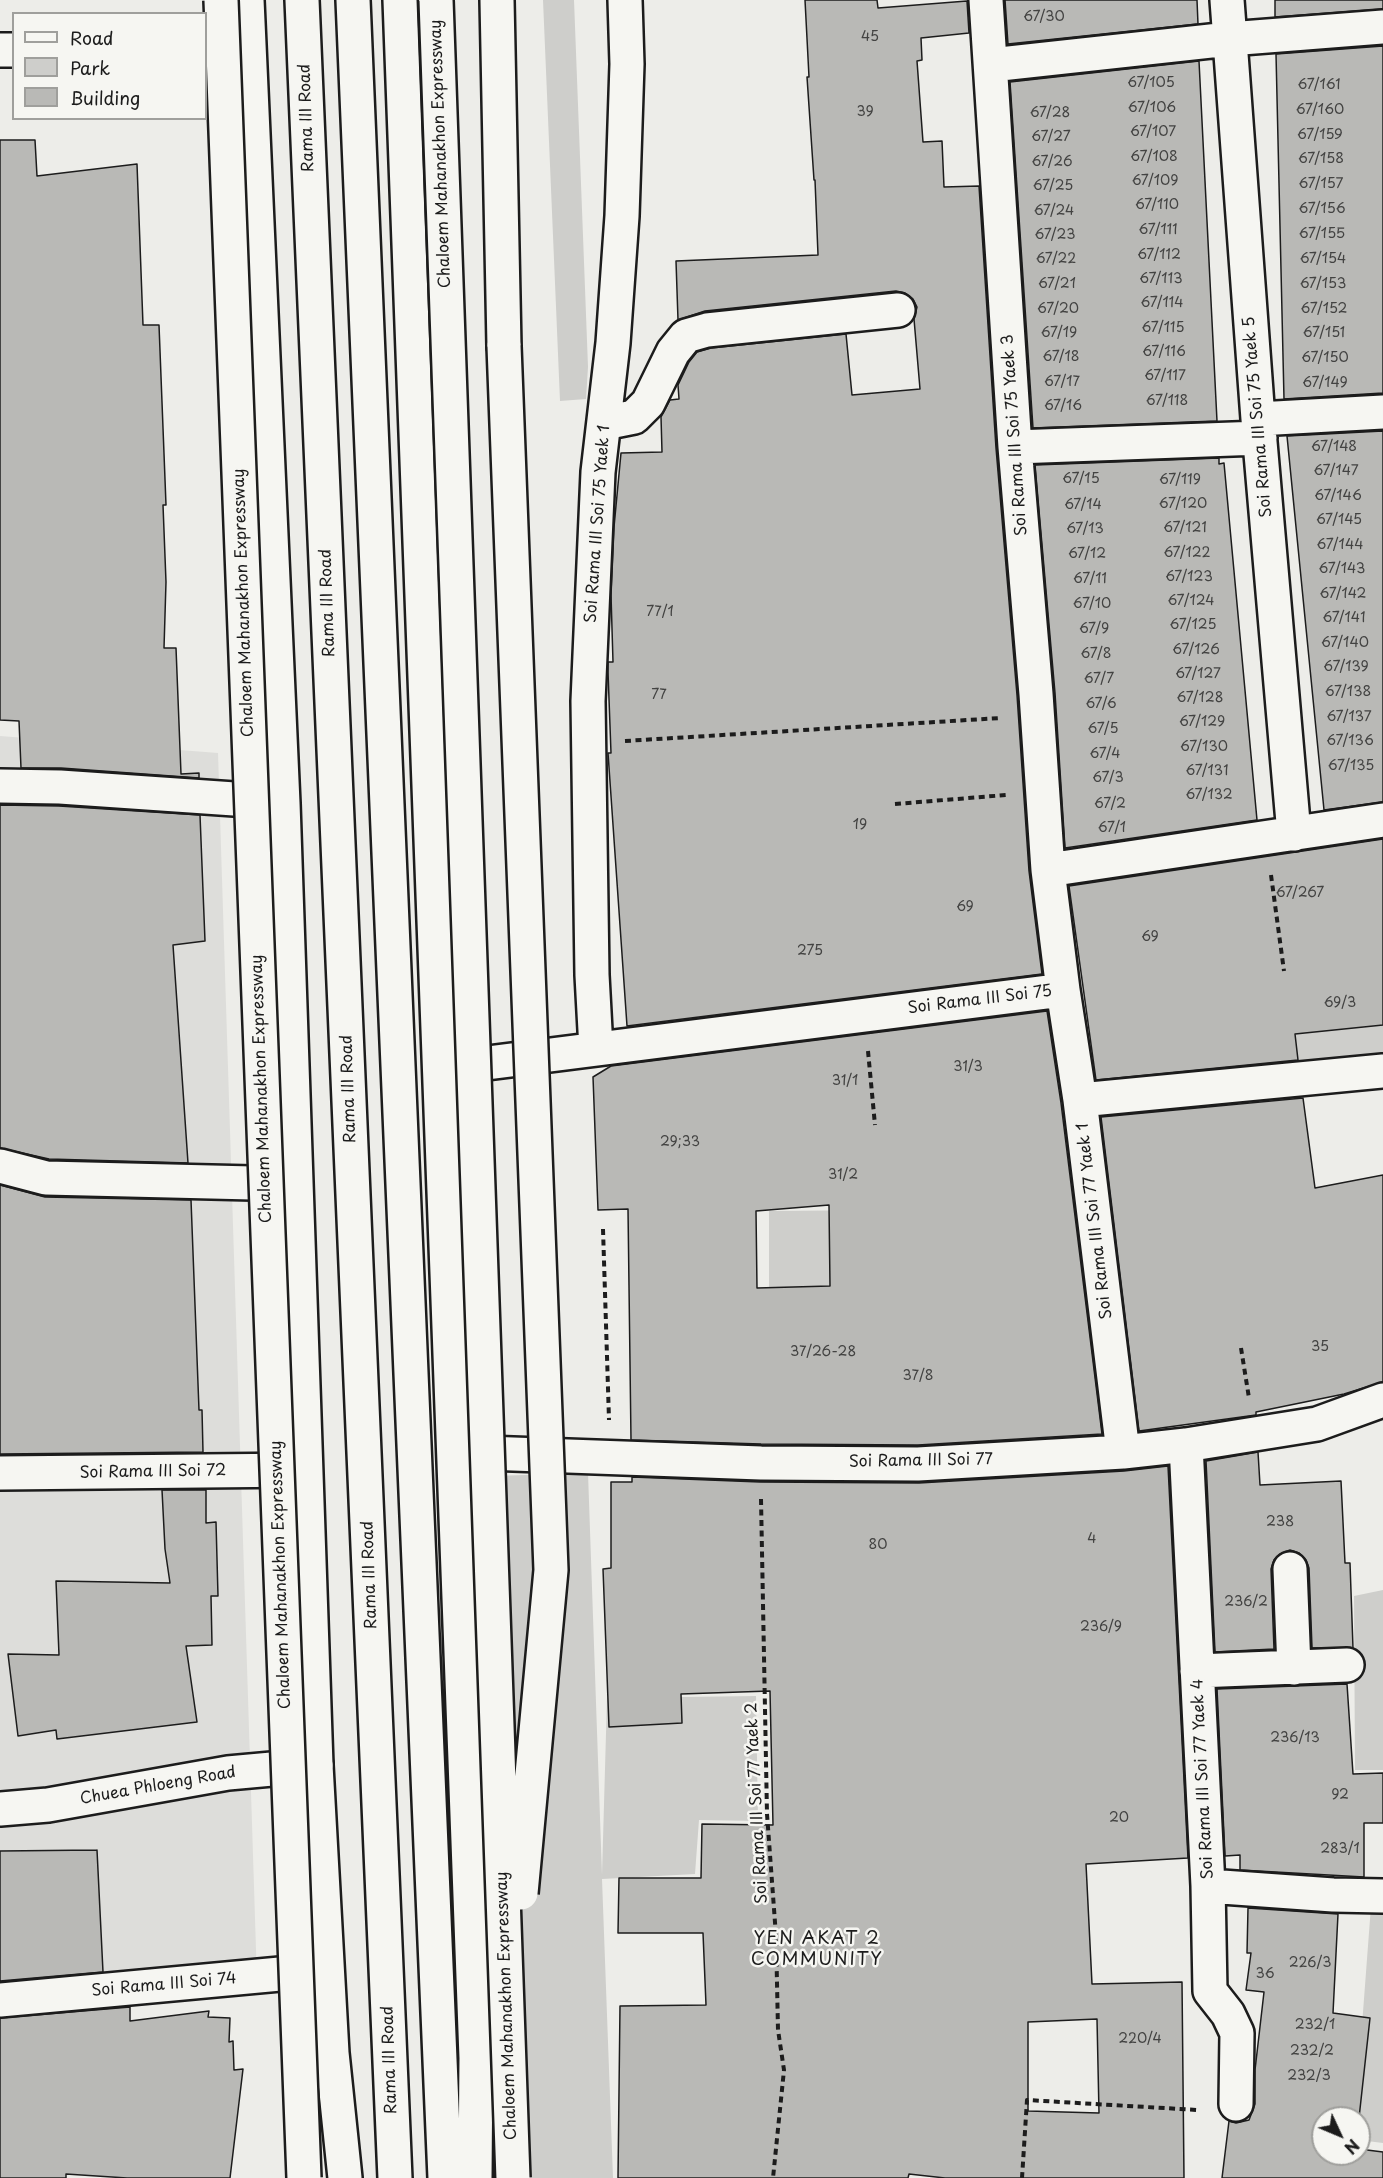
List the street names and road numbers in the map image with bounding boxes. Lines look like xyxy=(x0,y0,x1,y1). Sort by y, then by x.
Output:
street label: Chaloem Mahanakhon Expressway xyxy=(427,19,455,289)
street label: Rama III Road xyxy=(296,64,318,172)
street label: Soi Rama III Soi 75 Yaek 5 xyxy=(1240,316,1276,518)
street label: Soi Rama III Soi 75 Yaek 3 xyxy=(998,334,1032,536)
street label: Soi Rama III Soi 75 Yaek 1 xyxy=(582,424,614,624)
street label: Chaloem Mahanakhon Expressway xyxy=(230,468,258,738)
street label: Rama III Road xyxy=(317,549,339,657)
street label: Chaloem Mahanakhon Expressway xyxy=(248,954,276,1224)
street label: Soi Rama III Soi 75 xyxy=(907,982,1053,1018)
street label: Rama III Road xyxy=(338,1035,360,1143)
street label: Soi Rama III Soi 77 Yaek 1 xyxy=(1073,1122,1117,1320)
street label: Chaloem Mahanakhon Expressway xyxy=(267,1440,295,1710)
street label: Soi Rama III Soi 77 xyxy=(849,1450,993,1472)
street label: Soi Rama III Soi 72 xyxy=(80,1461,226,1483)
street label: Rama III Road xyxy=(359,1521,381,1629)
street label: Soi Rama III Soi 77 Yaek 4 xyxy=(1188,1678,1218,1880)
street label: Soi Rama III Soi 77 Yaek 2 xyxy=(742,1702,772,1904)
street label: Chuea Phloeng Road xyxy=(79,1763,237,1809)
street label: Chaloem Mahanakhon Expressway xyxy=(493,1871,521,2141)
street label: Soi Rama III Soi 74 xyxy=(91,1969,237,2001)
street label: Rama III Road xyxy=(379,2006,401,2114)

